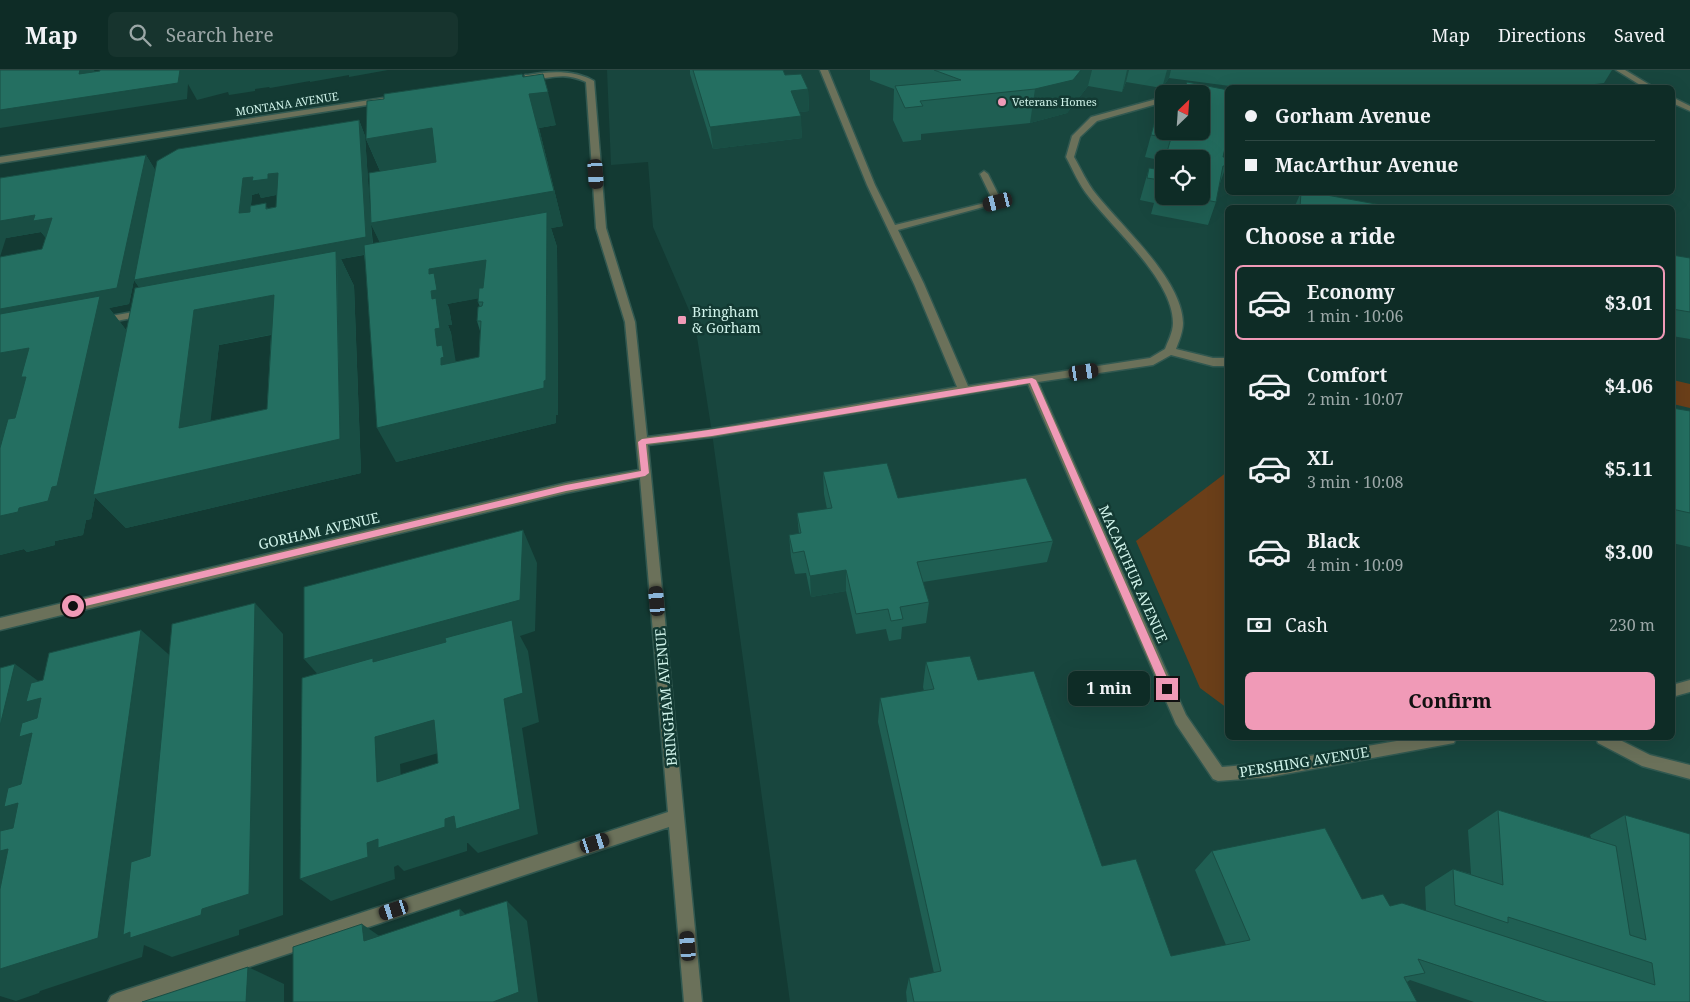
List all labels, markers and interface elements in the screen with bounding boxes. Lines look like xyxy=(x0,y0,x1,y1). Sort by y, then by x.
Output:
search box xyxy=(108,12,458,57)
text: Map xyxy=(25,18,78,51)
icon: search xyxy=(126,21,154,49)
text: Search here xyxy=(166,22,274,48)
text: Map xyxy=(1432,23,1470,47)
text: Directions xyxy=(1498,23,1586,47)
text: Saved xyxy=(1614,23,1665,47)
north arrow xyxy=(1155,85,1210,140)
map controls xyxy=(1155,85,1210,205)
street label: MONTANA AVENUE xyxy=(234,88,340,119)
place label: Veterans Homes xyxy=(1012,94,1097,109)
marker: Veterans Homes xyxy=(996,96,1008,108)
text: Gorham Avenue xyxy=(1275,103,1431,129)
button: locate xyxy=(1155,150,1210,205)
text: MacArthur Avenue xyxy=(1275,152,1458,178)
car xyxy=(587,159,604,189)
car xyxy=(981,191,1014,213)
text: Choose a ride xyxy=(1245,220,1395,250)
text: Economy xyxy=(1307,279,1395,305)
icon: car xyxy=(1247,280,1292,325)
text: $3.01 xyxy=(1604,290,1653,316)
place label: Bringham & Gorham xyxy=(692,302,761,337)
text: 1 min · 10:06 xyxy=(1307,305,1403,327)
marker: Bringham & Gorham xyxy=(676,314,688,326)
car xyxy=(1068,362,1099,382)
text: Comfort xyxy=(1307,362,1387,388)
icon: car xyxy=(1247,363,1292,408)
text: $4.06 xyxy=(1604,373,1653,399)
text: 2 min · 10:07 xyxy=(1307,388,1403,410)
text: XL xyxy=(1307,445,1333,471)
icon: car xyxy=(1247,446,1292,491)
text: $5.11 xyxy=(1604,456,1653,482)
text: 3 min · 10:08 xyxy=(1307,471,1403,493)
street label: MACARTHUR AVENUE xyxy=(1094,502,1173,646)
street label: GORHAM AVENUE xyxy=(256,507,382,554)
text: Black xyxy=(1307,528,1360,554)
icon: car xyxy=(1247,529,1292,574)
text: $3.00 xyxy=(1604,539,1653,565)
text: 4 min · 10:09 xyxy=(1307,554,1403,576)
car xyxy=(648,585,665,617)
route start xyxy=(62,595,84,617)
icon: cash xyxy=(1245,611,1273,639)
text: Cash xyxy=(1285,612,1328,638)
text: 230 m xyxy=(1609,614,1655,636)
street label: BRINGHAM AVENUE xyxy=(650,627,681,767)
callout: 1 min xyxy=(1067,672,1150,706)
button: Confirm xyxy=(1245,672,1655,730)
text: 1 min xyxy=(1086,677,1132,699)
route end xyxy=(1156,678,1178,700)
street label: PERSHING AVENUE xyxy=(1238,742,1370,781)
car xyxy=(578,831,611,855)
car xyxy=(377,898,410,922)
car xyxy=(679,930,696,962)

